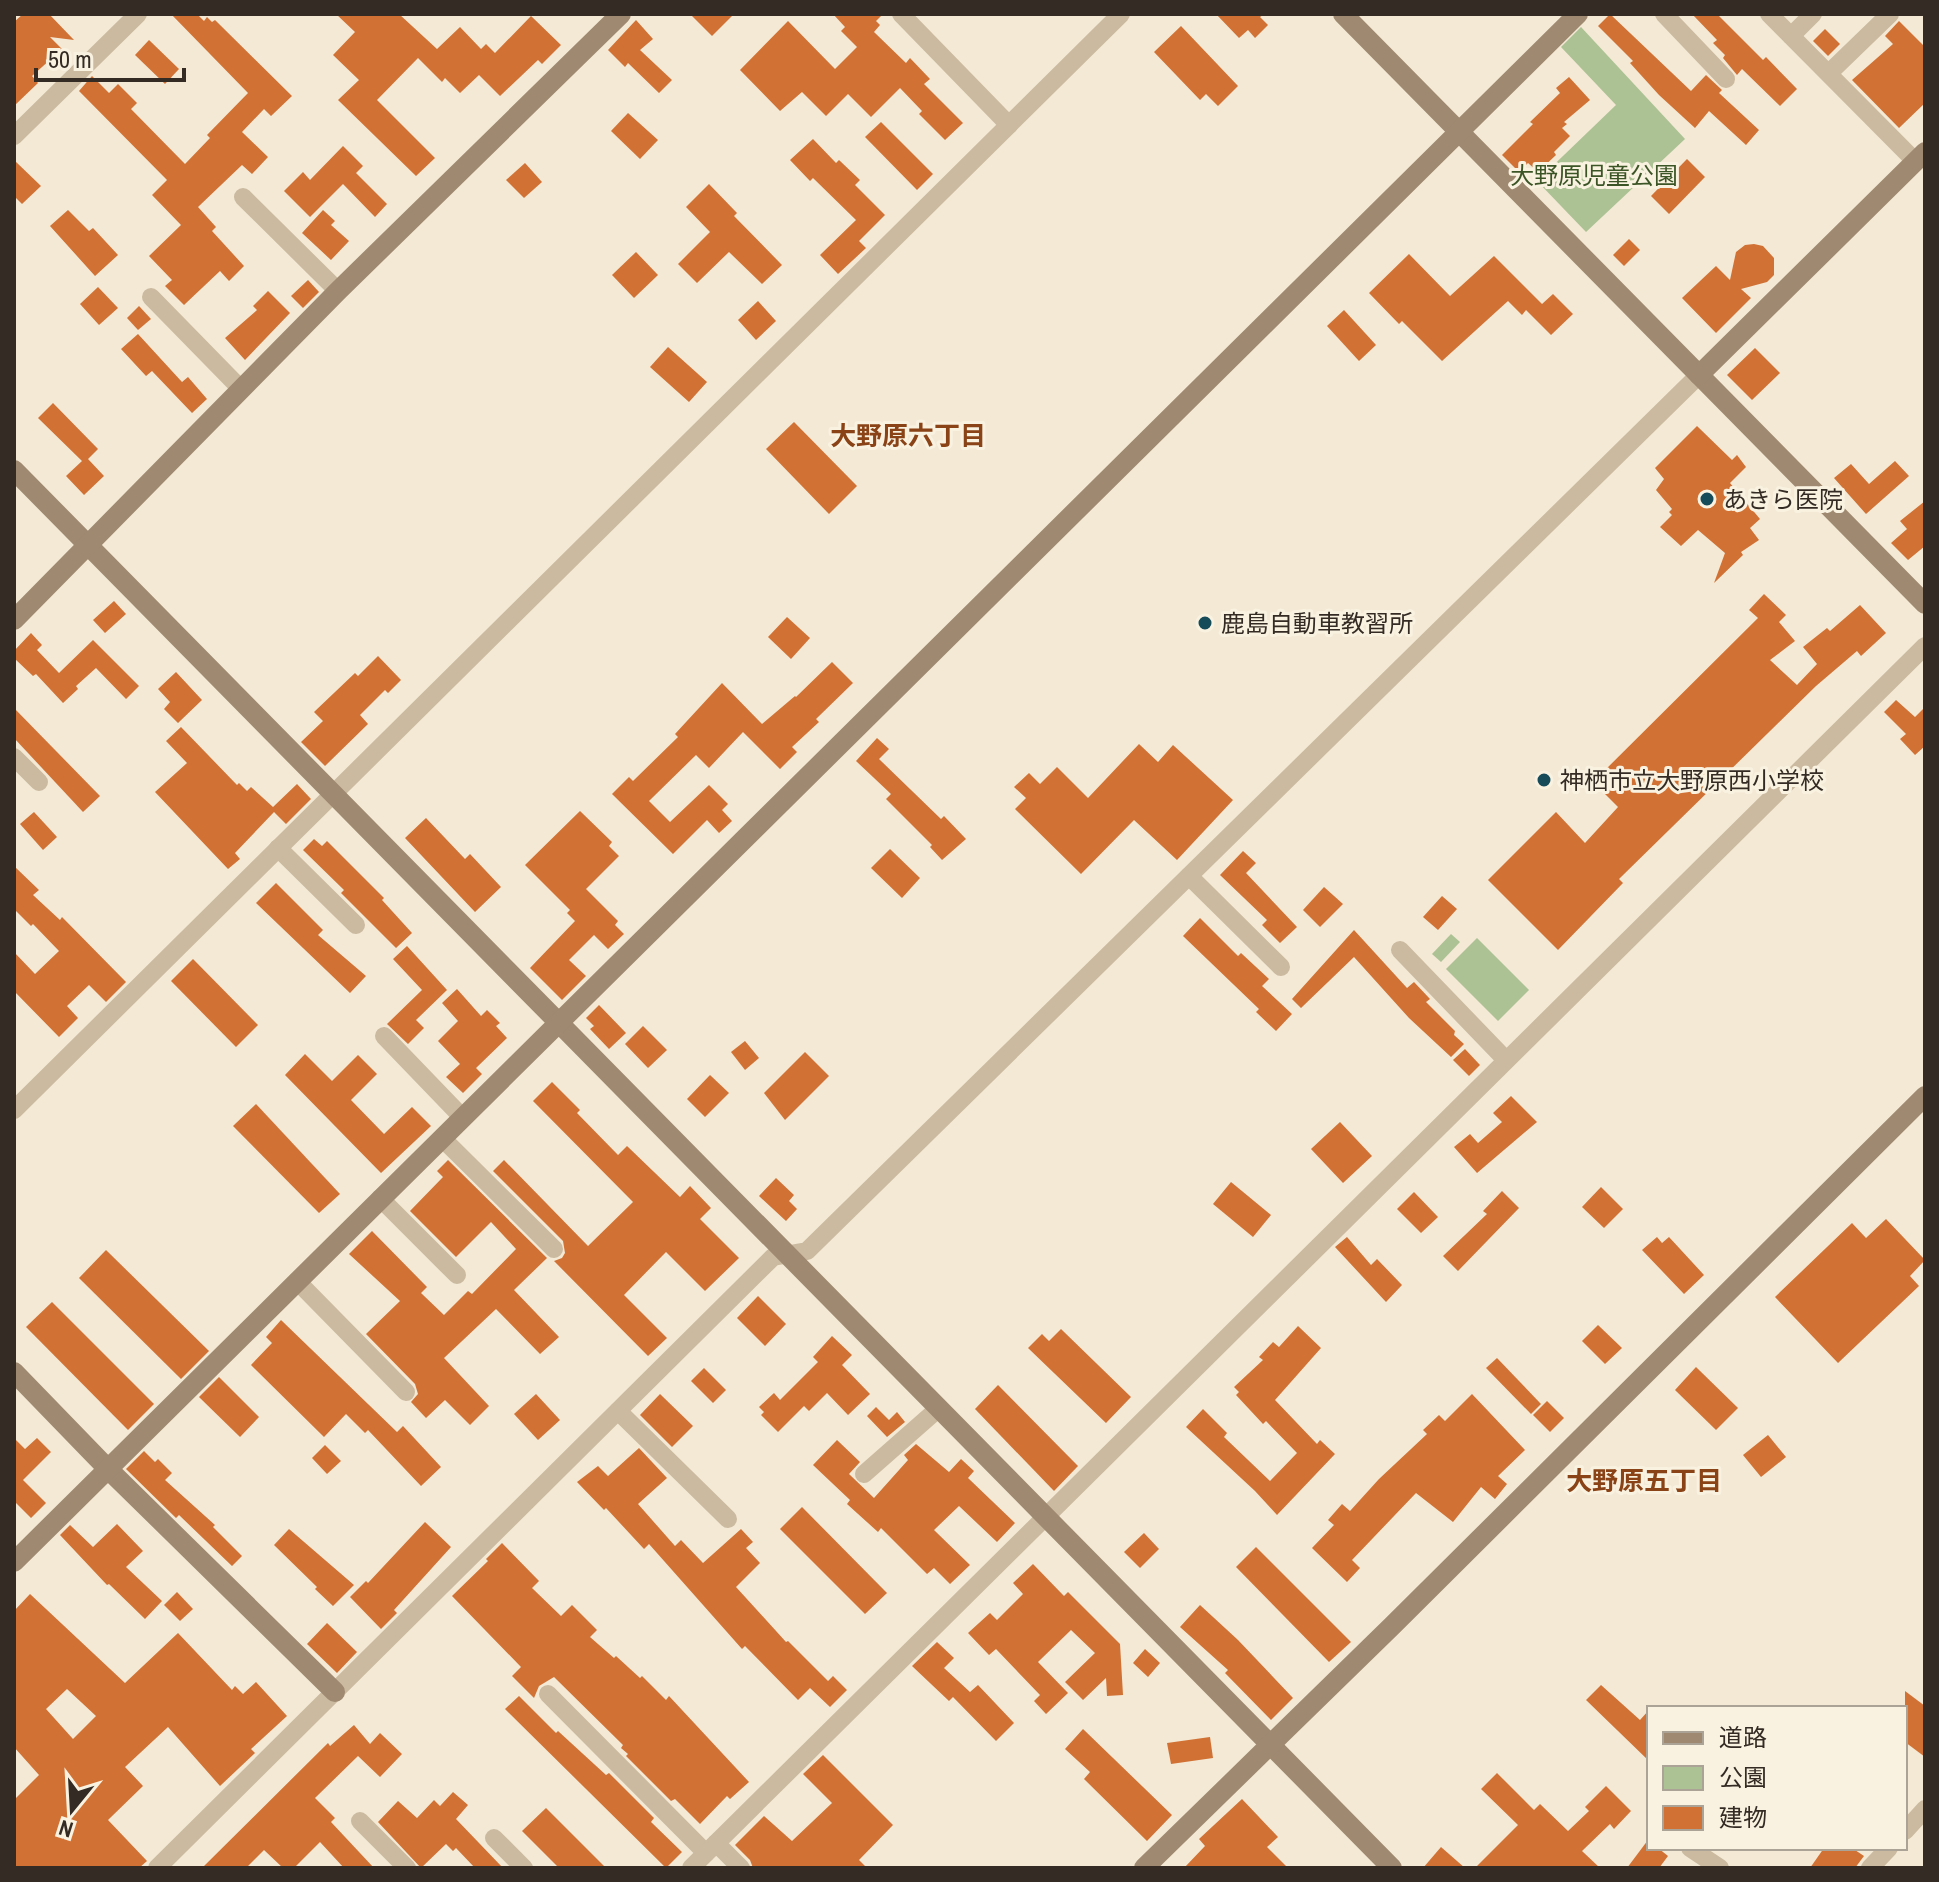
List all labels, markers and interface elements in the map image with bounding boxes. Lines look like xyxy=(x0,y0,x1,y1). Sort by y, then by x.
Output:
scale bar xyxy=(36,32,184,82)
text: 50 m xyxy=(48,43,92,75)
park label: 大野原児童公園 xyxy=(1510,159,1678,191)
district label: 大野原六丁目 xyxy=(830,418,986,453)
place label: あきら医院 xyxy=(1723,483,1843,515)
marker: あきら医院 xyxy=(1698,490,1716,508)
place label: 鹿島自動車教習所 xyxy=(1221,607,1413,639)
marker: 鹿島自動車教習所 xyxy=(1196,614,1214,632)
place label: 神栖市立大野原西小学校 xyxy=(1560,764,1824,796)
marker: 神栖市立大野原西小学校 xyxy=(1535,771,1553,789)
district label: 大野原五丁目 xyxy=(1566,1463,1722,1498)
legend xyxy=(1647,1706,1907,1850)
text: 道路 xyxy=(1719,1721,1767,1753)
text: 公園 xyxy=(1719,1761,1767,1793)
north arrow xyxy=(32,1770,112,1850)
text: 建物 xyxy=(1719,1801,1767,1833)
text: N xyxy=(55,1813,77,1845)

